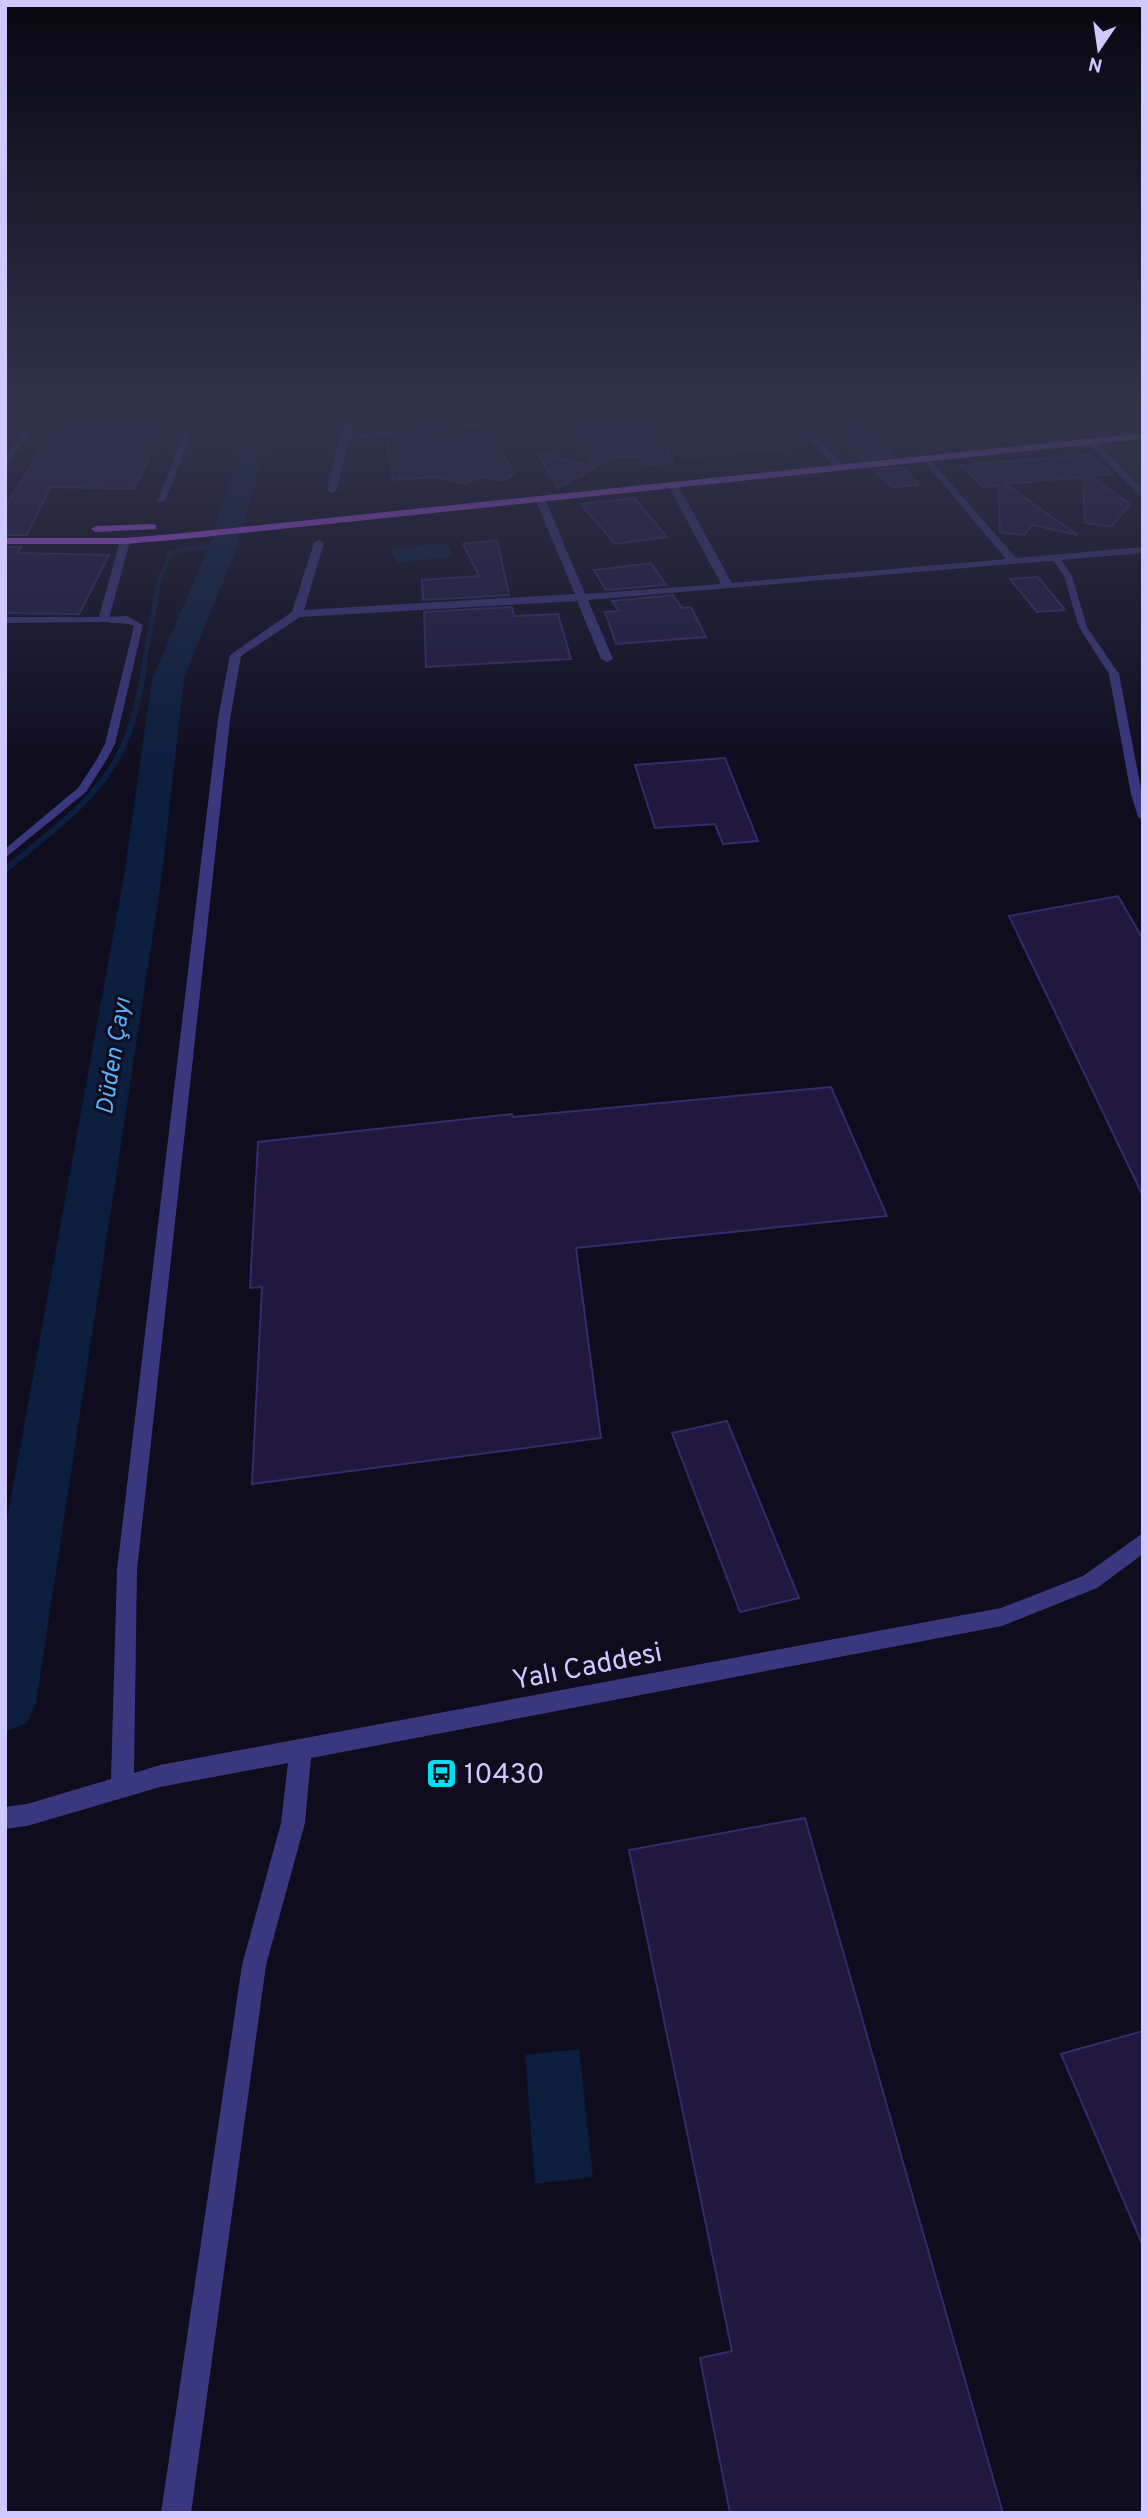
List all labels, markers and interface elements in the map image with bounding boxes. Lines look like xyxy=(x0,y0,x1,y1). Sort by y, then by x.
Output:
north arrow xyxy=(1064,14,1134,84)
text: N xyxy=(1086,50,1105,77)
water label: Düden Çayı xyxy=(91,995,139,1117)
street label: Yalı Caddesi xyxy=(510,1636,665,1700)
bus stop icon: 10430 xyxy=(424,1756,458,1790)
place label: 10430 xyxy=(464,1758,544,1794)

